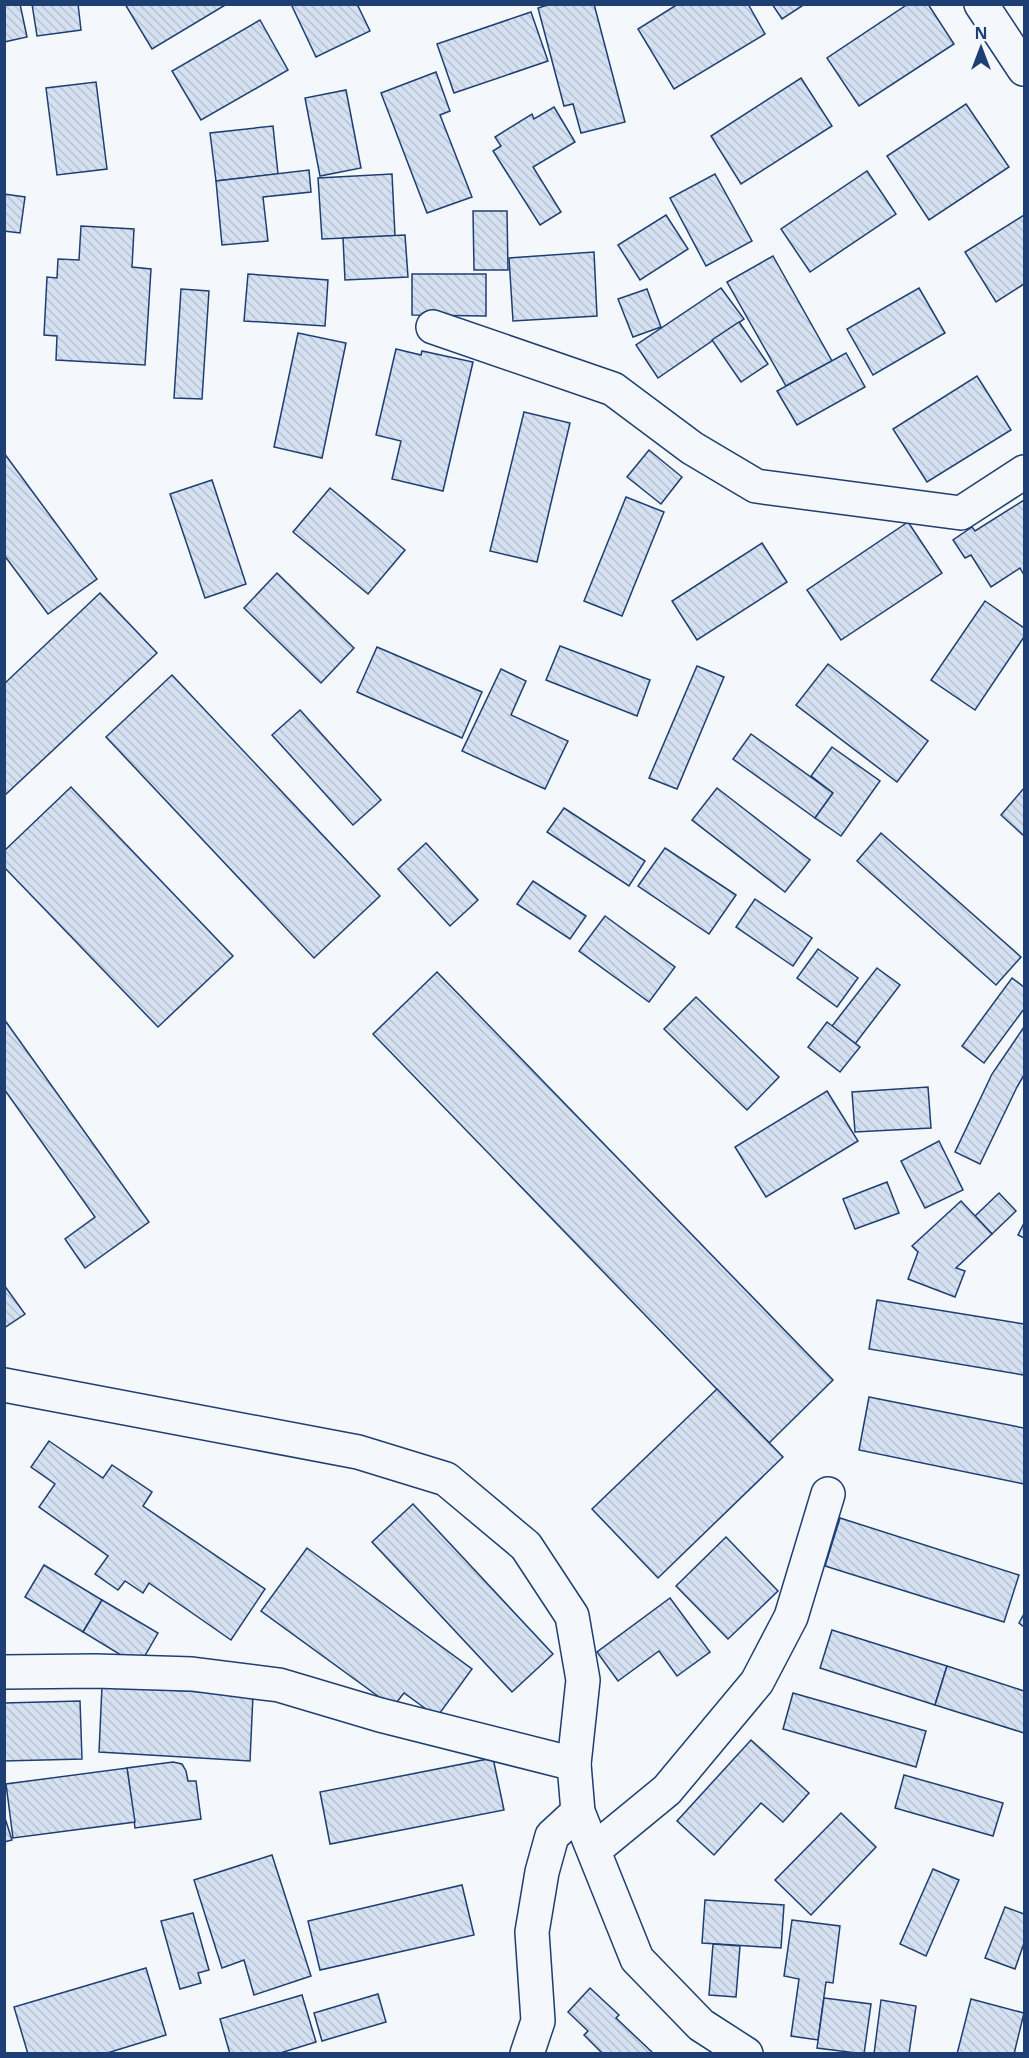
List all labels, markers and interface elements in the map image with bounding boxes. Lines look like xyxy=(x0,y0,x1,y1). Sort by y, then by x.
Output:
north arrow xyxy=(951,18,1011,78)
text: N xyxy=(974,22,988,44)

